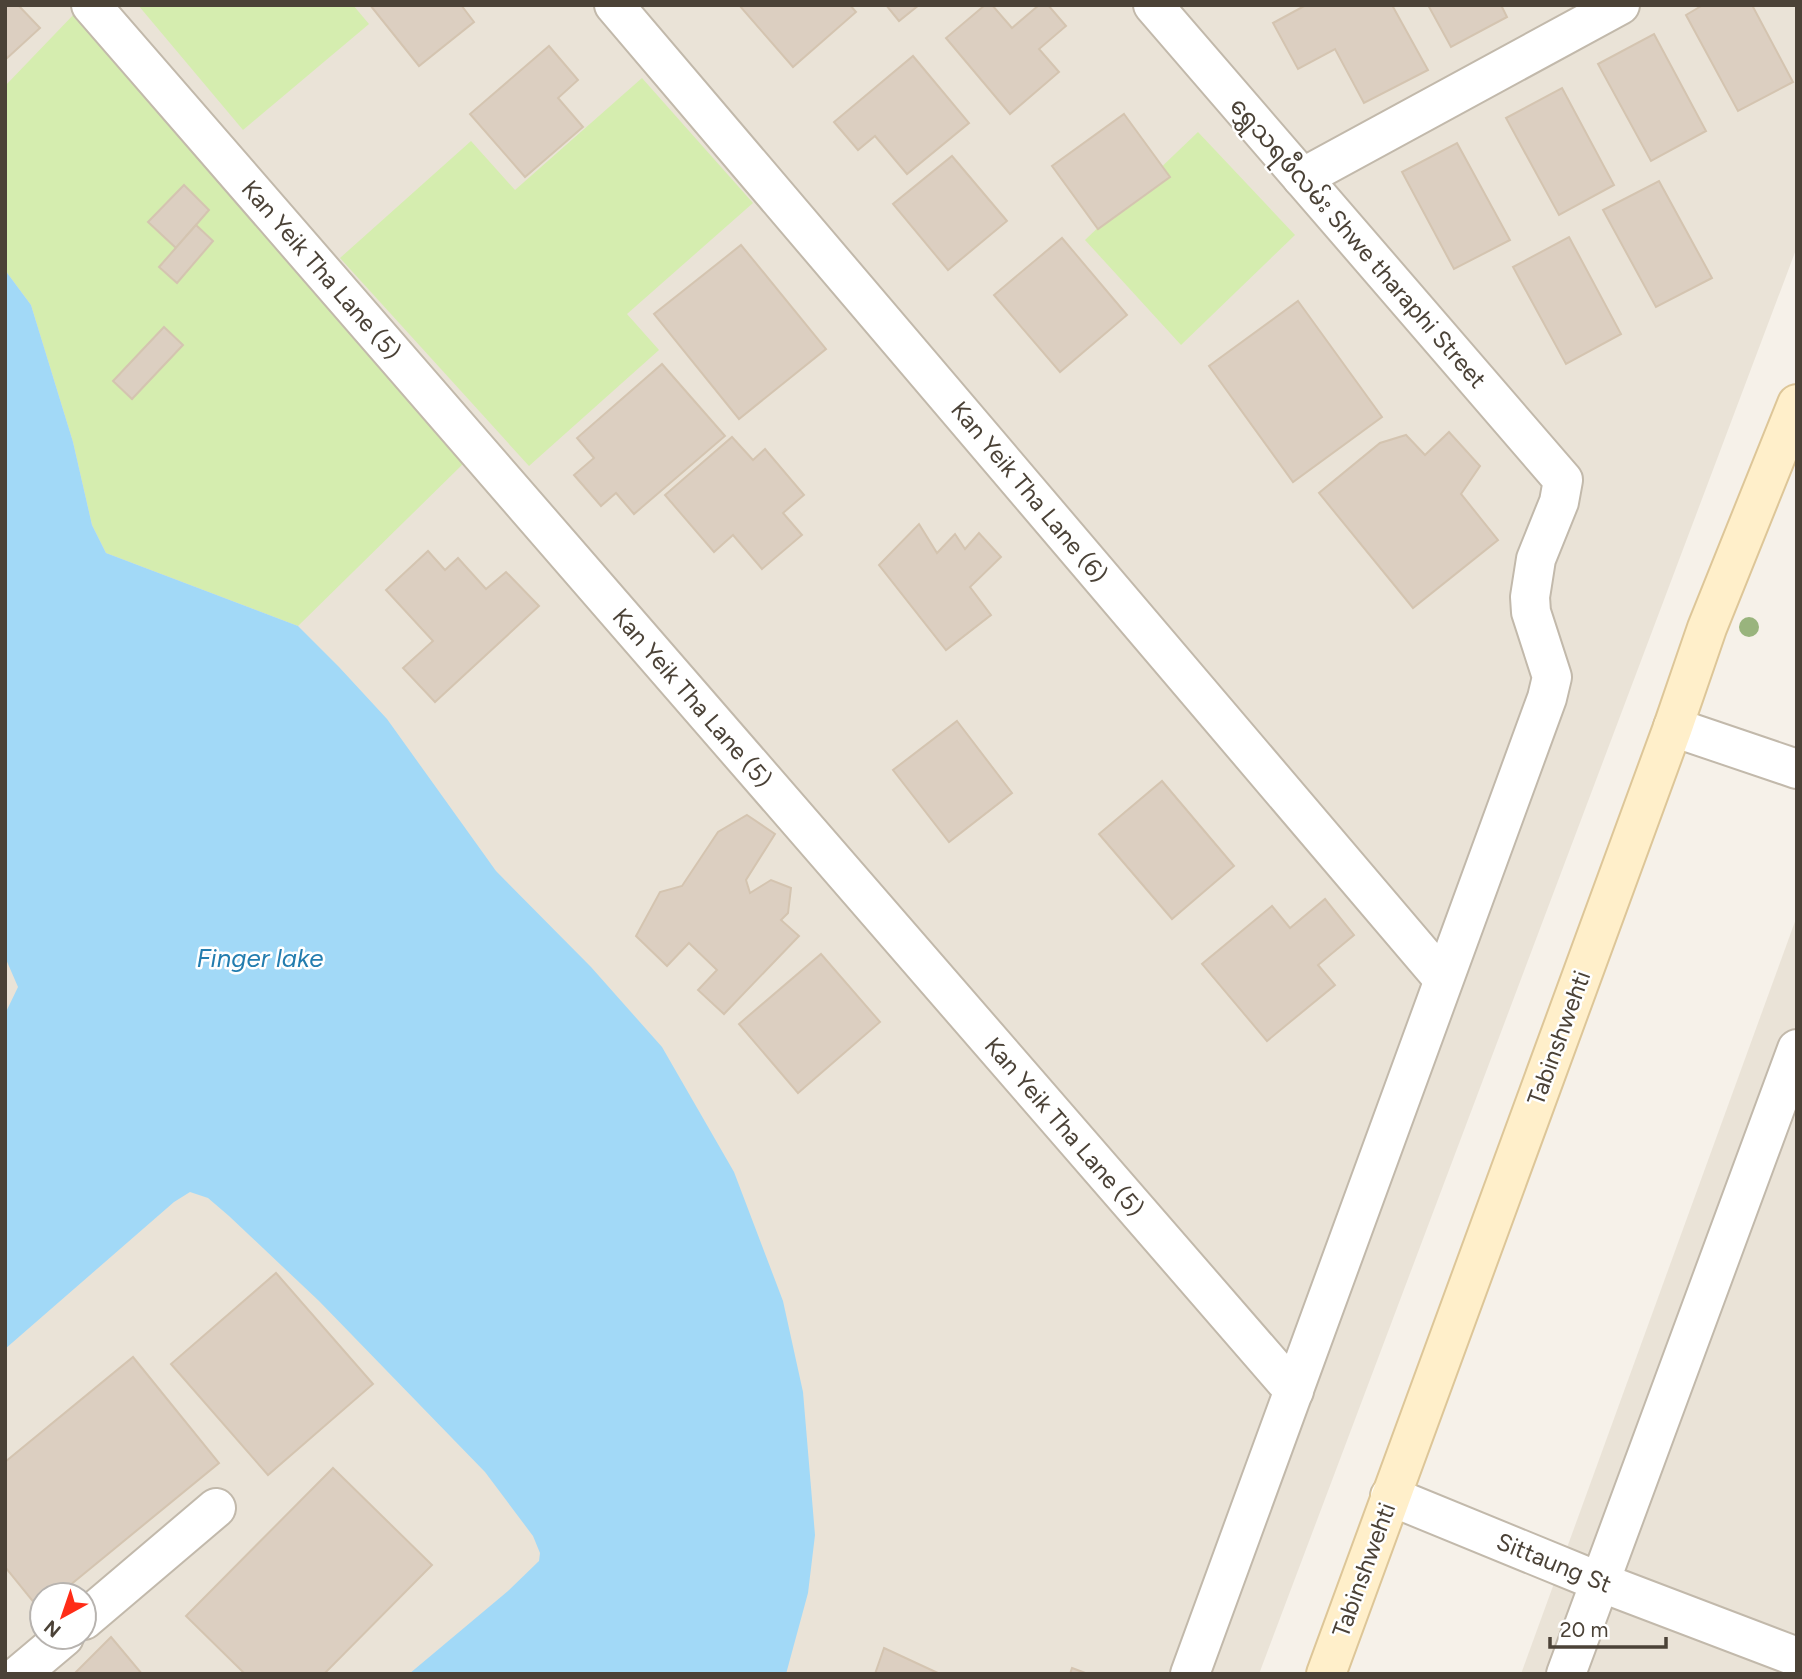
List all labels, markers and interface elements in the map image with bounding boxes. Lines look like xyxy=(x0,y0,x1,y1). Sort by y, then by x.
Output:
street label: ရွှေသရဖီလမ်း Shwe tharaphi Street xyxy=(1220,91,1493,397)
street label: Kan Yeik Tha Lane (5) xyxy=(236,174,407,365)
street label: Kan Yeik Tha Lane (6) xyxy=(945,395,1114,588)
street label: Kan Yeik Tha Lane (5) xyxy=(607,602,778,793)
water label: Finger lake xyxy=(197,942,323,974)
street label: Tabinshwehti xyxy=(1521,967,1596,1109)
street label: Kan Yeik Tha Lane (5) xyxy=(979,1031,1150,1222)
street label: Tabinshwehti xyxy=(1326,1499,1401,1641)
street label: Sittaung St xyxy=(1493,1526,1616,1599)
north arrow xyxy=(28,1581,98,1651)
scale bar xyxy=(1550,1606,1666,1650)
text: N xyxy=(39,1615,65,1642)
text: 20 m xyxy=(1560,1617,1608,1642)

